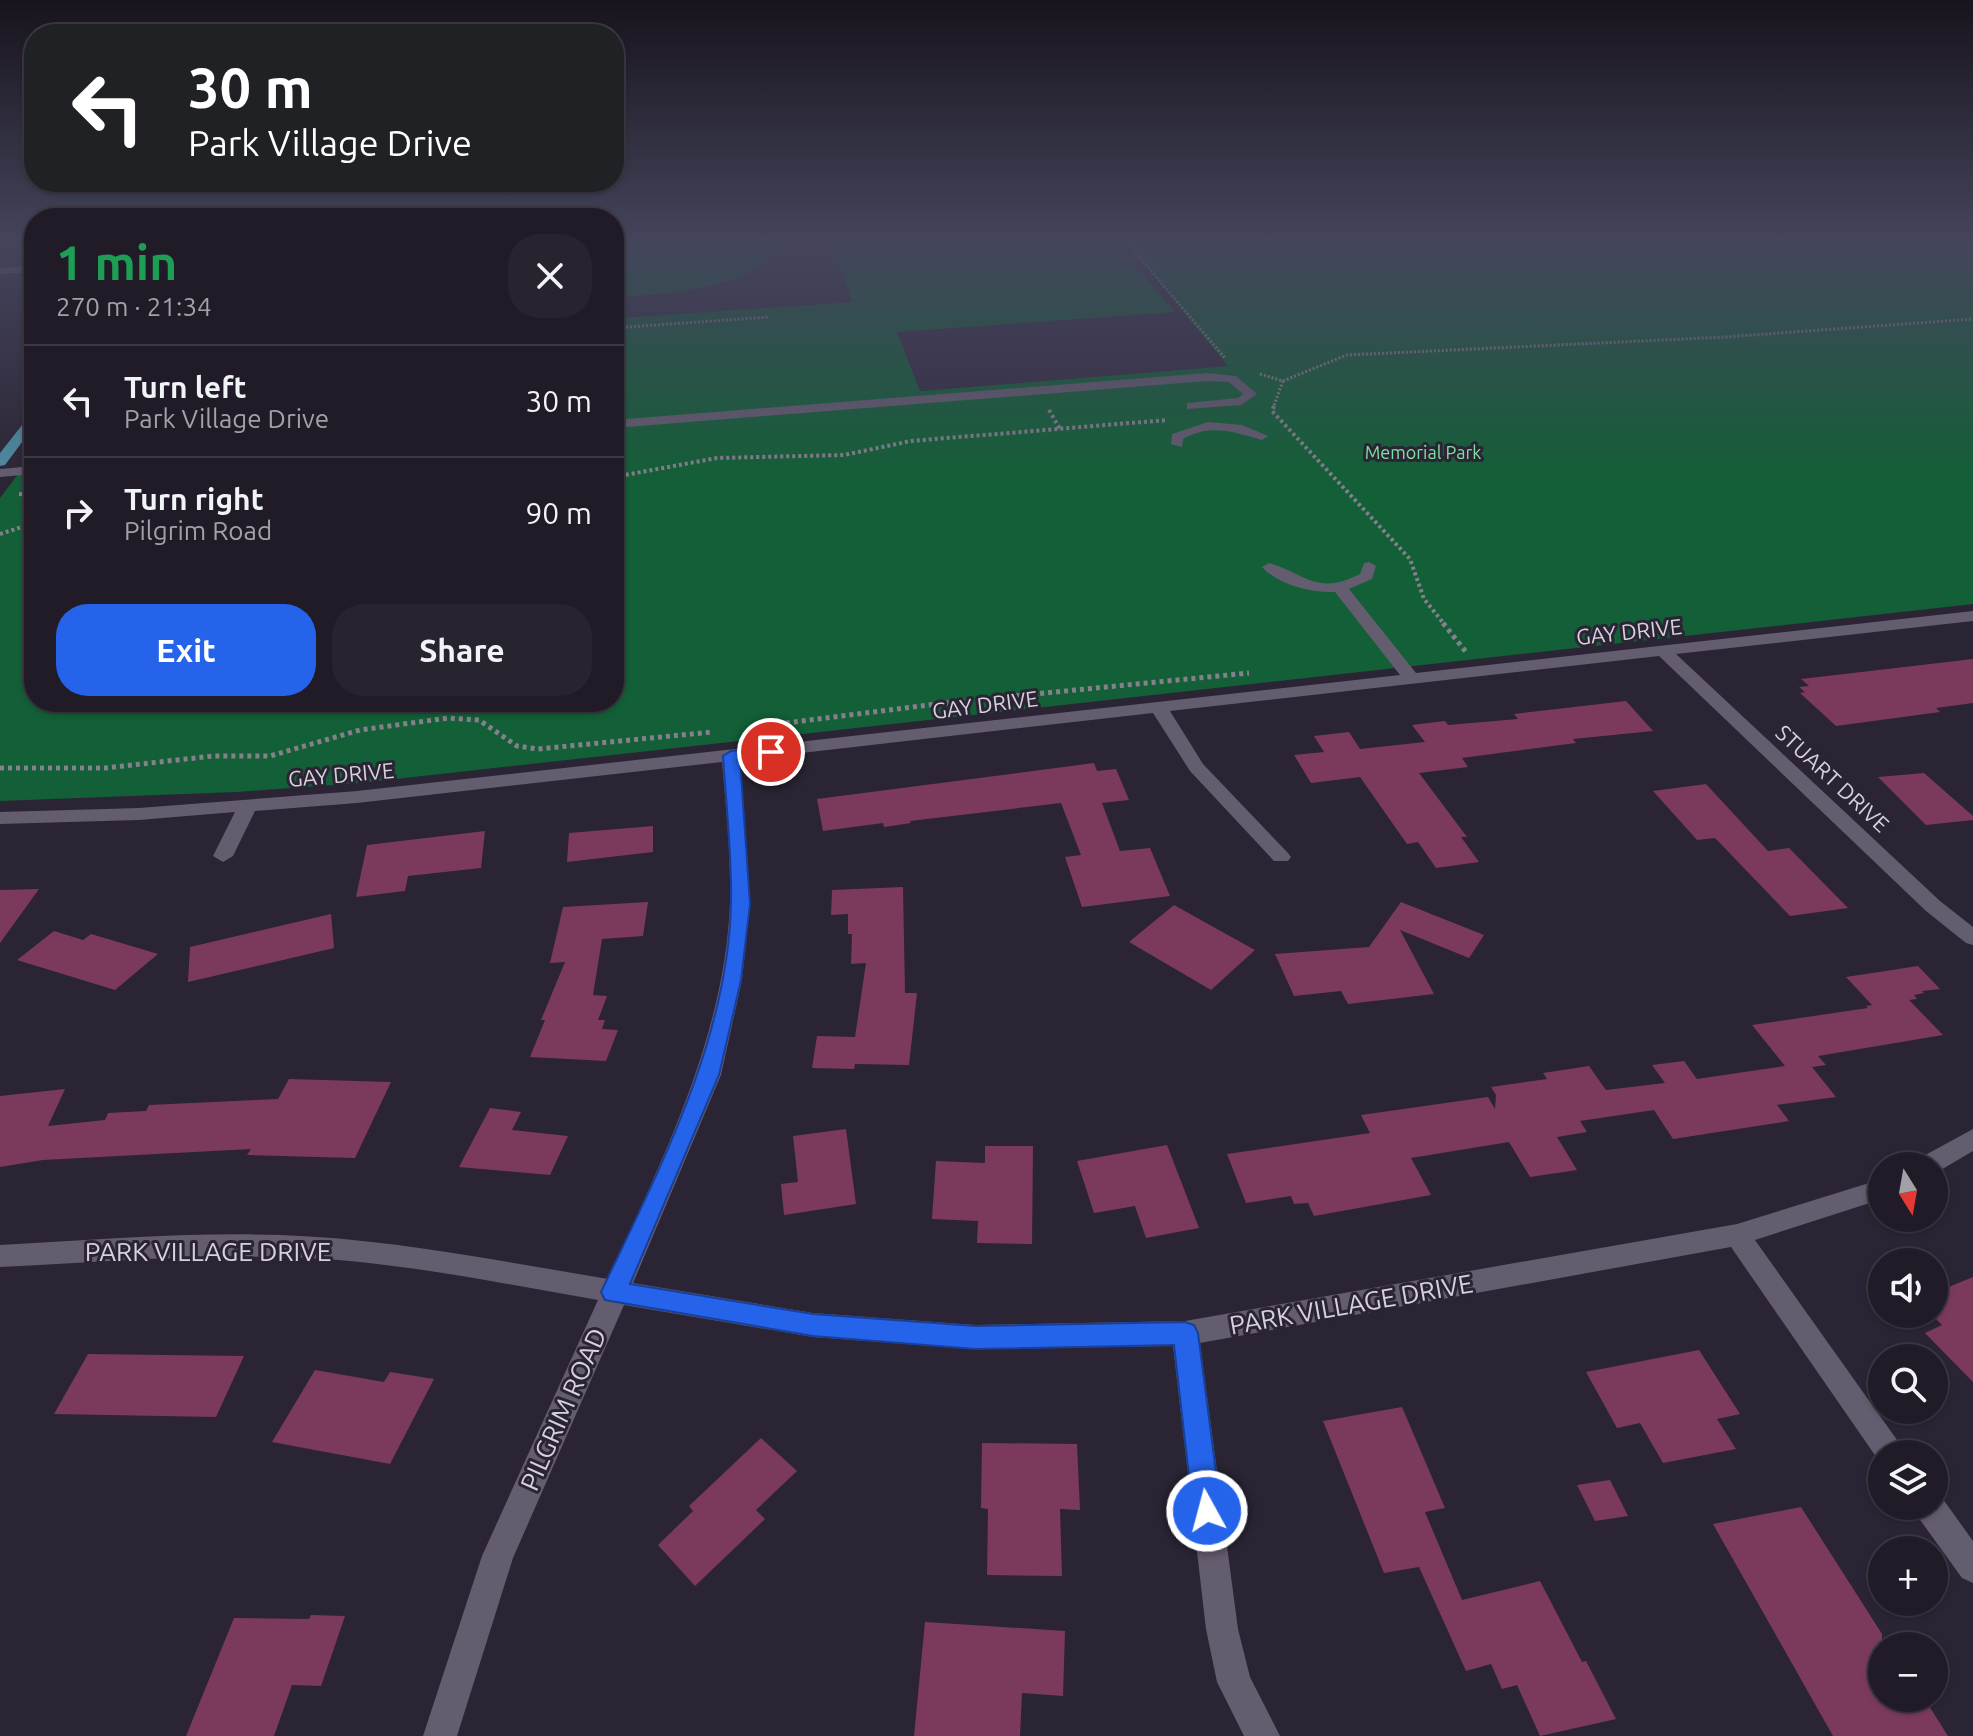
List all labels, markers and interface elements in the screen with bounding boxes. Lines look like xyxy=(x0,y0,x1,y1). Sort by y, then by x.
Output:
icon: left xyxy=(56,56,160,160)
text: 30 m xyxy=(188,56,313,119)
text: Park Village Drive xyxy=(188,122,472,163)
button: close xyxy=(508,234,592,318)
text: 1 min xyxy=(56,235,177,289)
text: 270 m · 21:34 xyxy=(56,292,212,321)
text: Turn left xyxy=(124,370,246,404)
icon: left xyxy=(56,379,100,423)
text: 30 m xyxy=(525,384,592,418)
text: Park Village Drive xyxy=(124,404,329,433)
park label: Memorial Park xyxy=(1365,442,1481,462)
text: Turn right xyxy=(124,482,264,516)
icon: right xyxy=(56,491,100,535)
text: 90 m xyxy=(525,496,592,530)
text: Pilgrim Road xyxy=(124,516,272,545)
button: Exit xyxy=(56,604,316,696)
button: Share xyxy=(332,604,592,696)
street label: GAY DRIVE xyxy=(1575,613,1683,649)
street label: GAY DRIVE xyxy=(931,685,1039,723)
pin xyxy=(737,718,805,786)
street label: STUART DRIVE xyxy=(1771,719,1895,837)
icon: arrive xyxy=(749,730,793,774)
street label: GAY DRIVE xyxy=(287,757,395,791)
north arrow xyxy=(1868,1152,1948,1232)
map controls xyxy=(1868,1152,1948,1712)
street label: PARK VILLAGE DRIVE xyxy=(85,1237,331,1266)
button: sound xyxy=(1868,1248,1948,1328)
street label: PARK VILLAGE DRIVE xyxy=(1227,1268,1475,1340)
street label: PILGRIM ROAD xyxy=(514,1323,612,1495)
button: search xyxy=(1868,1344,1948,1424)
button: layers xyxy=(1868,1440,1948,1520)
position arrow xyxy=(1165,1469,1249,1553)
button: + xyxy=(1868,1536,1948,1616)
button: − xyxy=(1868,1632,1948,1712)

